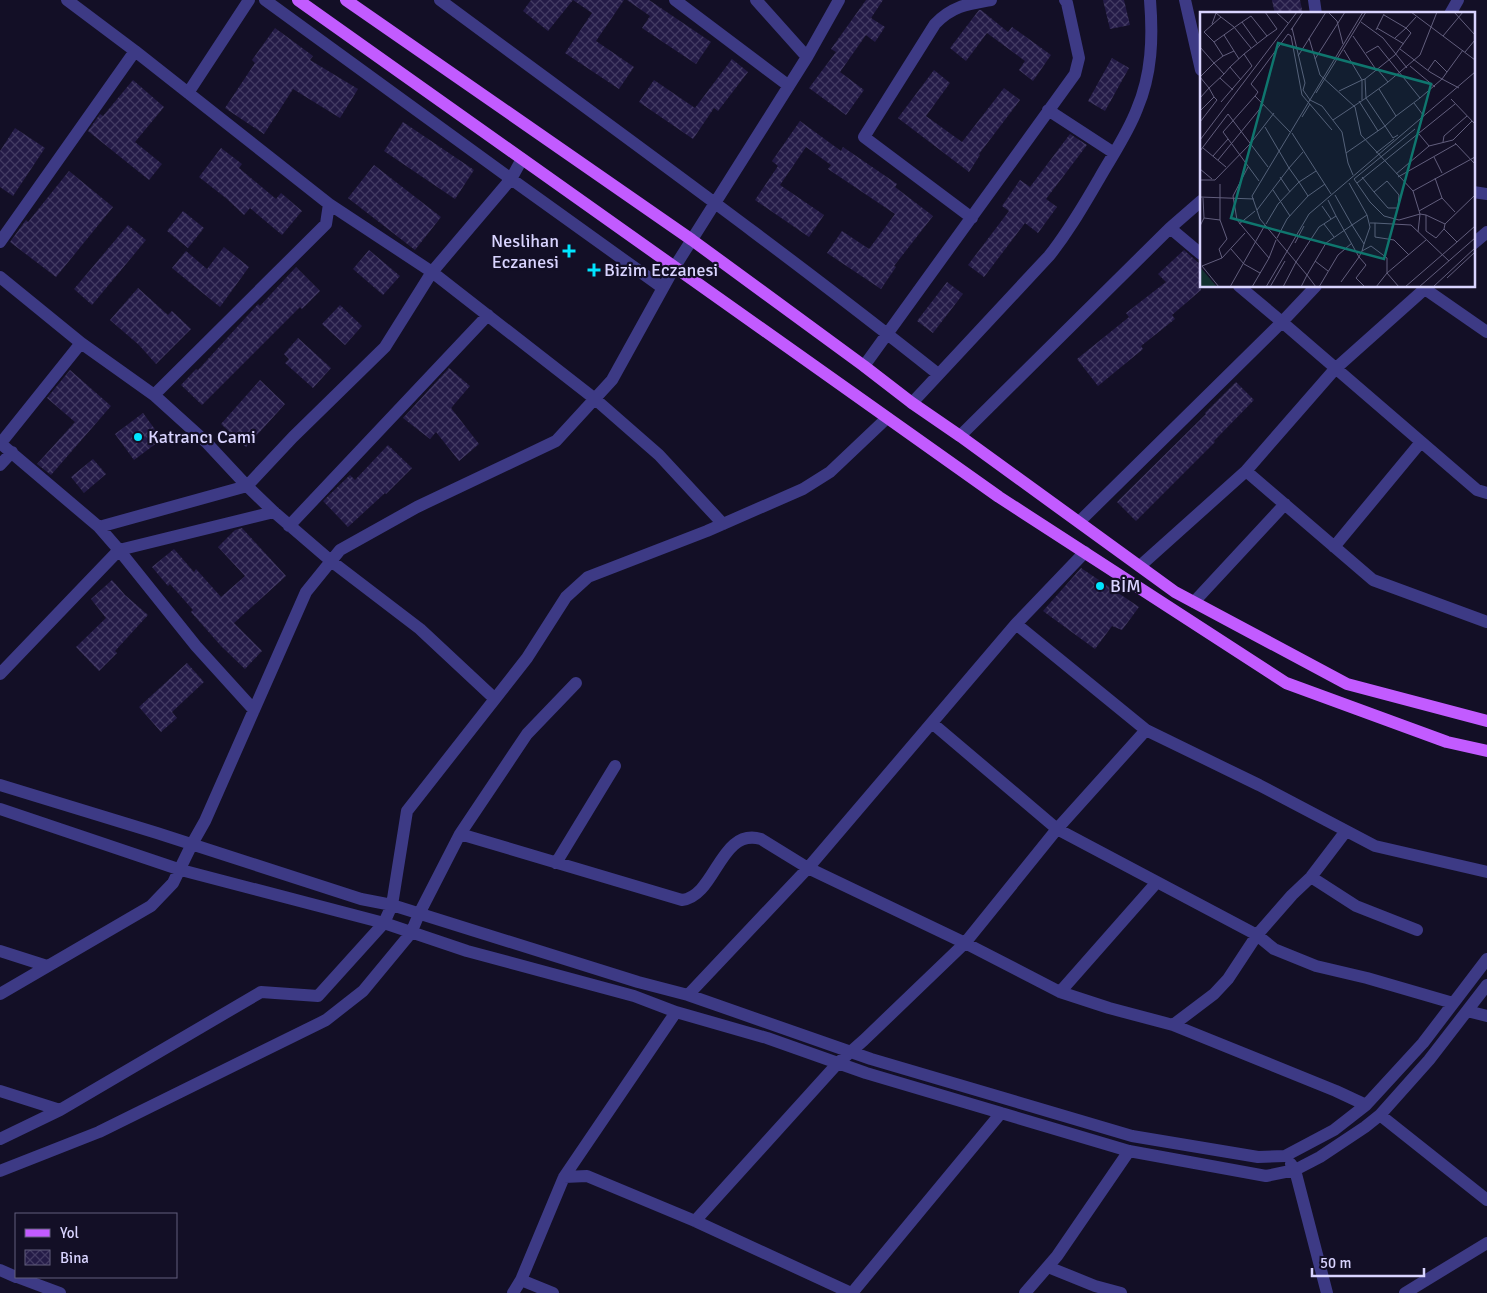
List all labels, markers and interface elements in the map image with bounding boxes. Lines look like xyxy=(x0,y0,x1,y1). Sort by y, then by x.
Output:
inset map xyxy=(1200,12,1474,288)
place label: Neslihan Eczanesi xyxy=(491,230,559,273)
marker: Neslihan Eczanesi xyxy=(563,245,575,257)
place label: Bizim Eczanesi xyxy=(604,259,718,281)
marker: Bizim Eczanesi xyxy=(588,264,600,276)
place label: Katrancı Cami xyxy=(148,426,256,448)
marker: Katrancı Cami xyxy=(132,431,144,443)
place label: BİM xyxy=(1110,575,1141,597)
marker: BİM xyxy=(1094,580,1106,592)
legend xyxy=(15,1213,178,1278)
text: Yol xyxy=(60,1224,79,1242)
scale bar xyxy=(1312,1246,1424,1278)
text: Bina xyxy=(60,1249,89,1267)
text: 50 m xyxy=(1320,1254,1351,1272)

